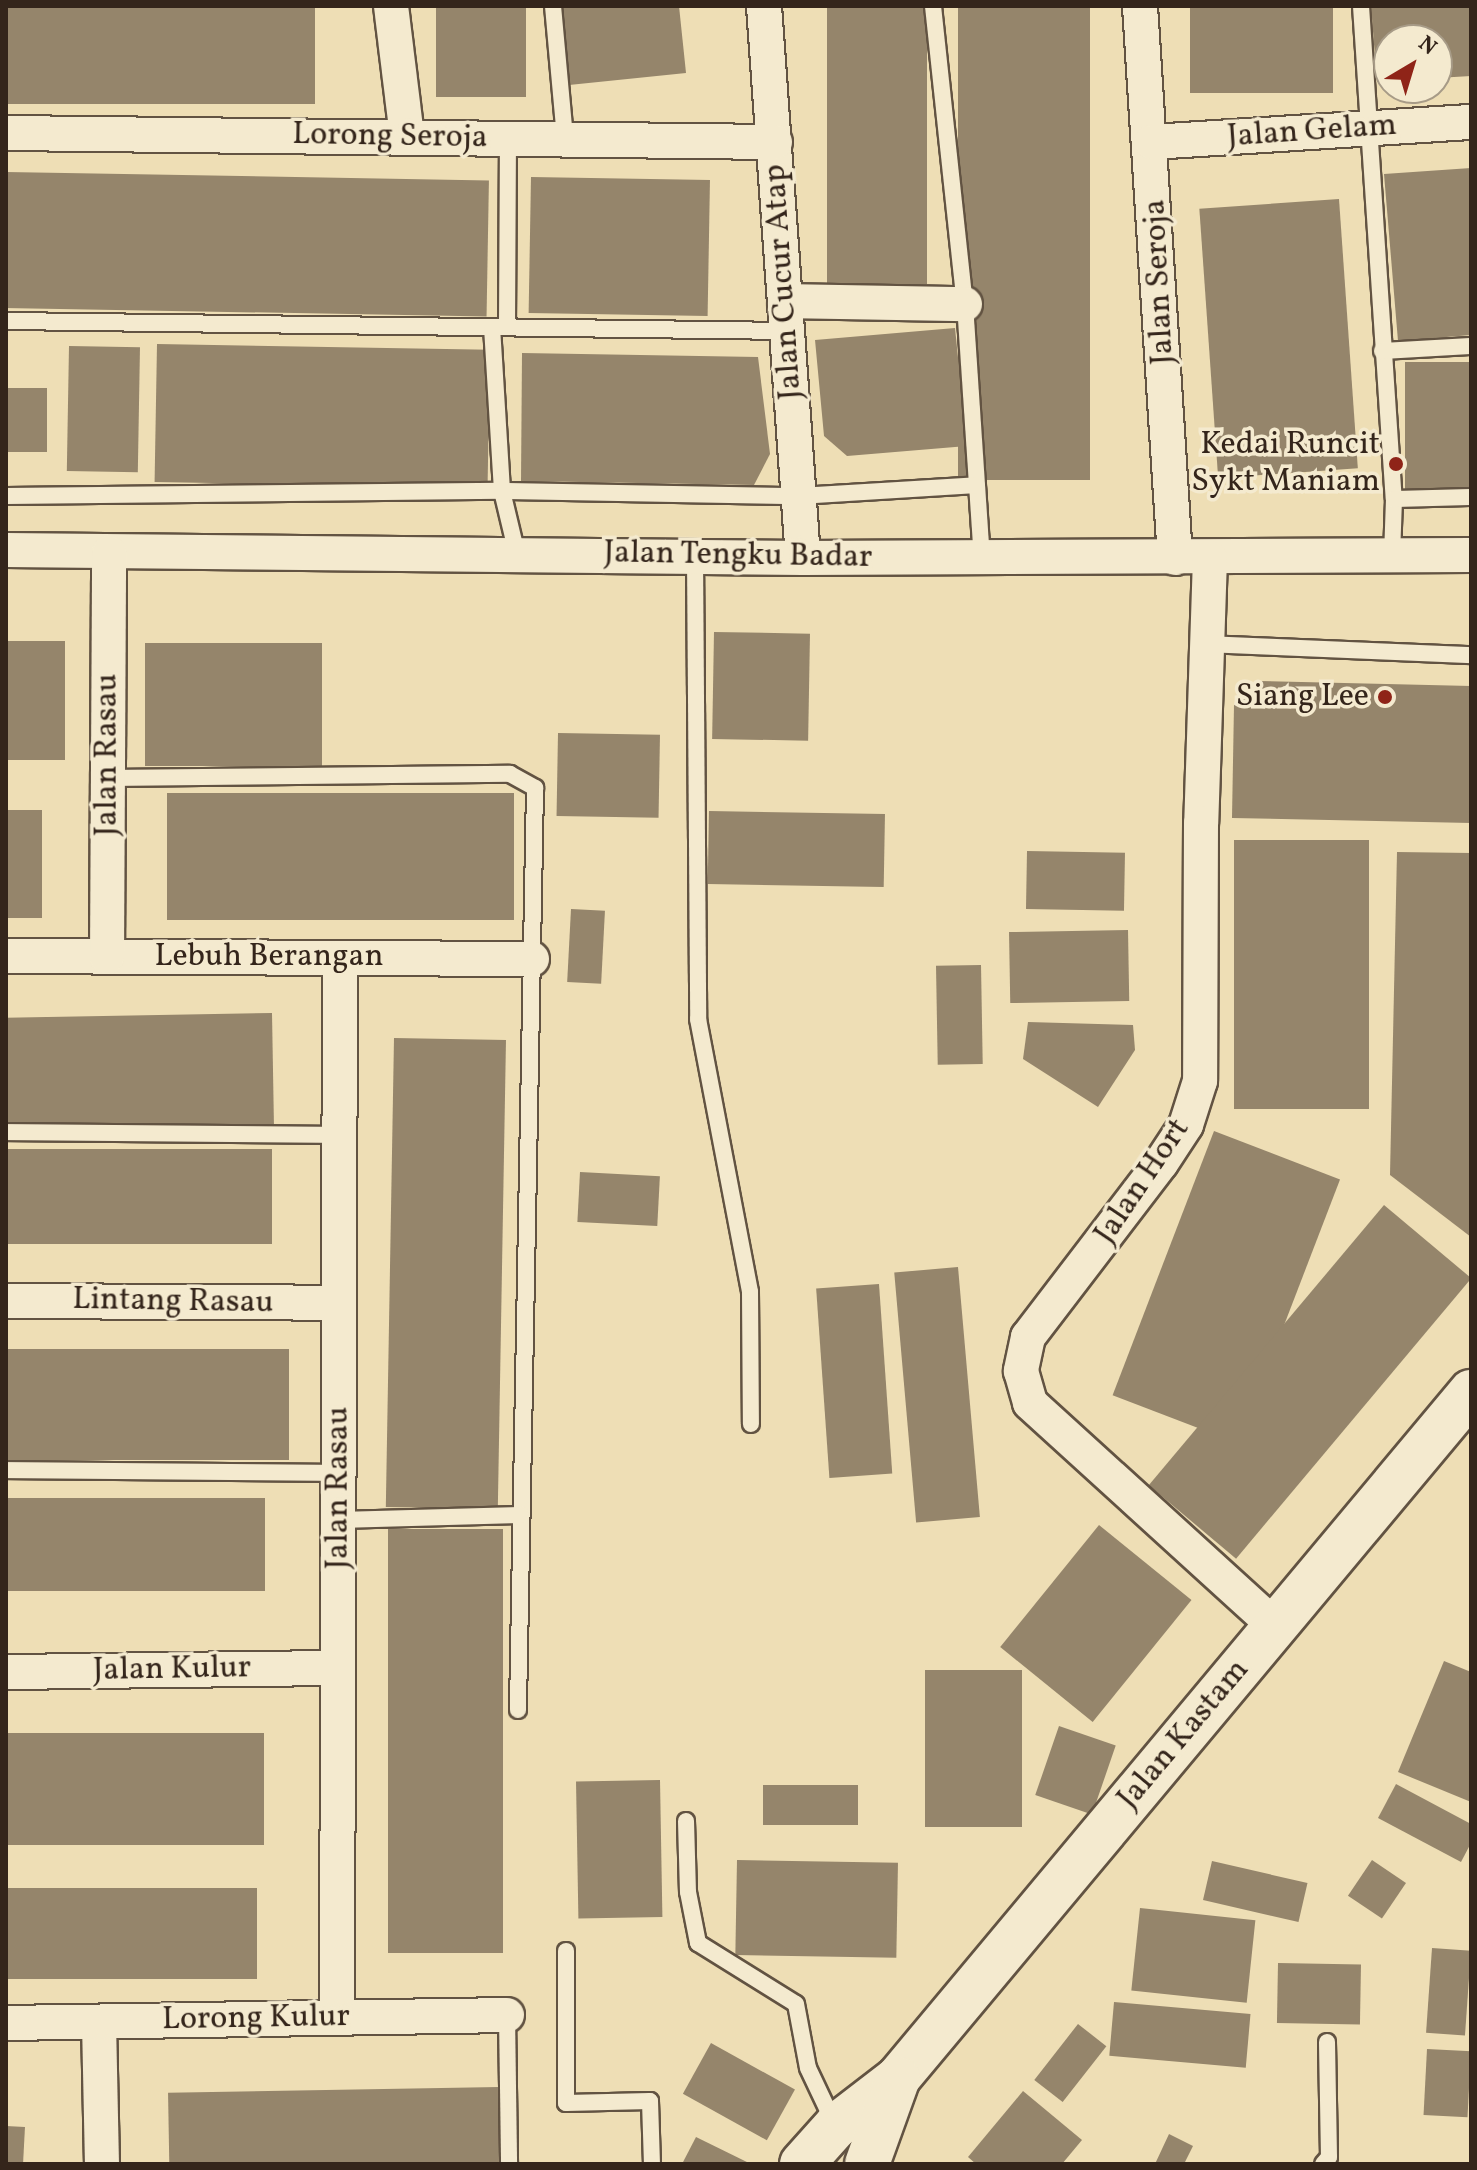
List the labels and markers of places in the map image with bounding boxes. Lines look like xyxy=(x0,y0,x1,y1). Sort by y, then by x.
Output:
place label: Kedai Runcit Sykt Maniam xyxy=(1191,427,1380,502)
marker: Kedai Runcit Sykt Maniam xyxy=(1387,455,1405,473)
place label: Siang Lee xyxy=(1236,678,1369,716)
marker: Siang Lee xyxy=(1376,688,1394,706)

